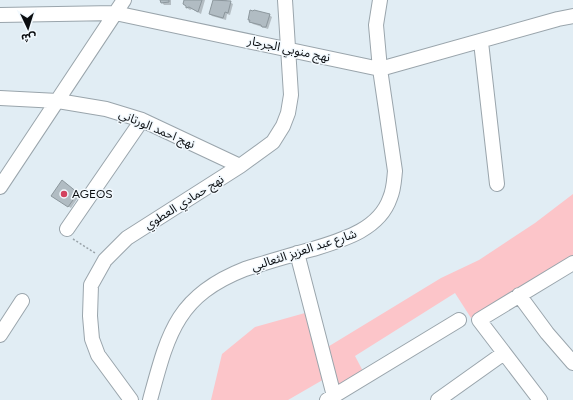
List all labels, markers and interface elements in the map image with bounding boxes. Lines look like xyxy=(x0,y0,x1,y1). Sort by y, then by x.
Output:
north arrow xyxy=(8,8,48,48)
text: ش xyxy=(21,30,37,44)
street label: نهج منوبي الجرجار xyxy=(245,33,332,67)
street label: نهج احمد الورتاني xyxy=(116,107,197,154)
street label: نهج حمادي العطوي xyxy=(142,172,228,234)
place label: AGEOS xyxy=(72,187,113,201)
marker: AGEOS xyxy=(59,189,69,199)
street label: شارع عبد العزيز الثعالبي xyxy=(250,226,359,276)

